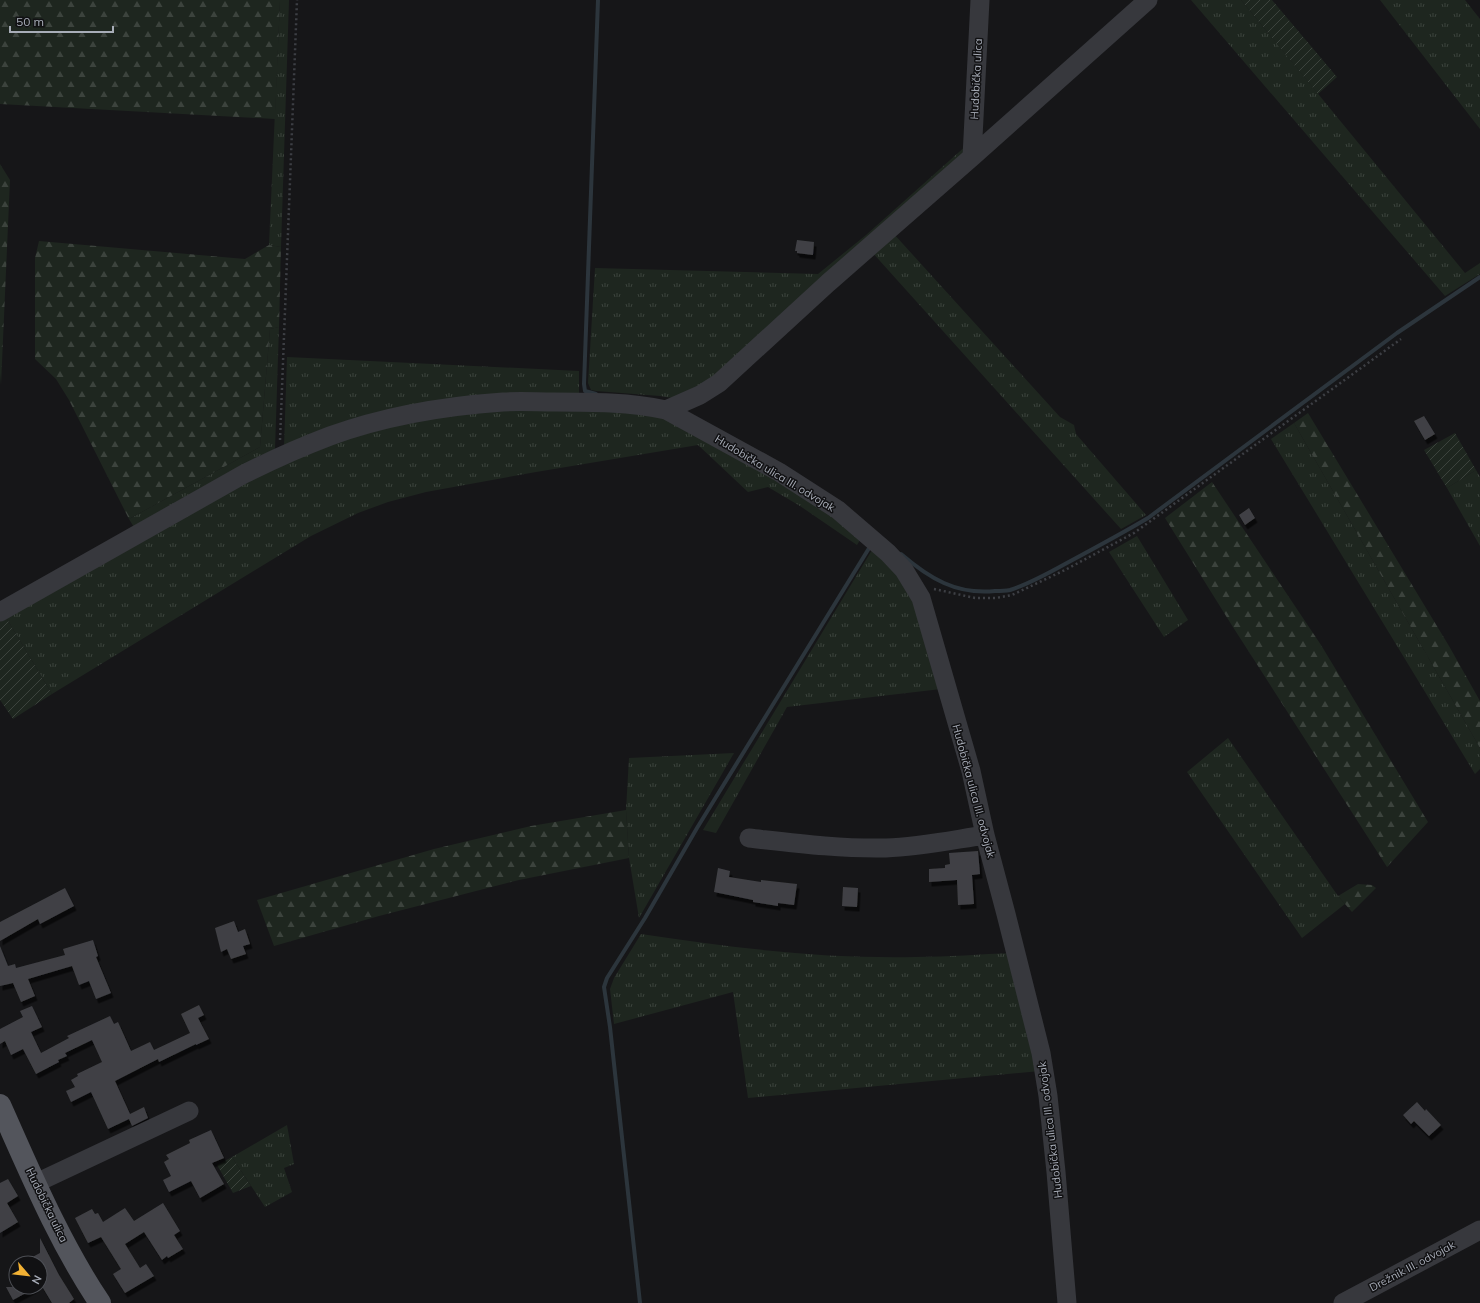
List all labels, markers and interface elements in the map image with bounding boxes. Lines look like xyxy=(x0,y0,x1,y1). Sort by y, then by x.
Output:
scale bar xyxy=(10,8,113,34)
text: 50 m xyxy=(16,14,44,29)
street label: Hudobička ulica xyxy=(967,38,985,120)
street label: Hudobička ulica III. odvojak xyxy=(712,432,838,515)
street label: Hudobička ulica III. odvojak xyxy=(949,723,999,860)
street label: Hudobička ulica III. odvojak xyxy=(1035,1061,1065,1199)
street label: Hudobička ulica xyxy=(23,1166,71,1244)
street label: Drežnik III. odvojak xyxy=(1367,1237,1458,1295)
north arrow xyxy=(8,1255,48,1295)
text: N xyxy=(29,1273,45,1287)

